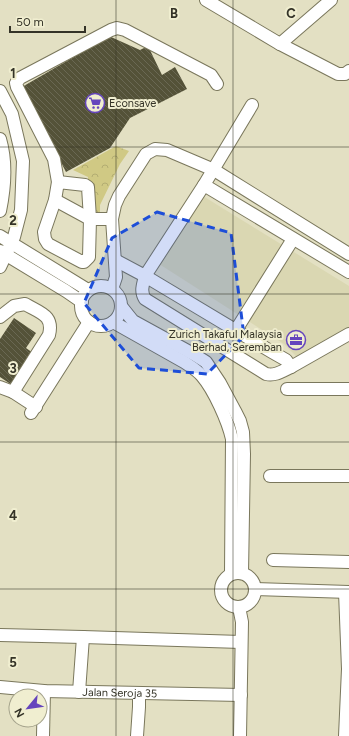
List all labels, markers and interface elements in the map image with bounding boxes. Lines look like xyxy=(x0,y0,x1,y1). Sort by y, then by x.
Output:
text: B xyxy=(170,6,178,21)
text: C xyxy=(286,6,296,21)
scale bar xyxy=(10,8,85,34)
text: 50 m xyxy=(16,15,44,29)
text: 1 xyxy=(10,66,16,81)
supermarket icon: Econsave xyxy=(84,92,106,114)
place label: Econsave xyxy=(109,97,156,110)
text: 2 xyxy=(9,213,17,228)
place label: Zurich Takaful Malaysia Berhad, Seremban xyxy=(169,328,282,354)
office icon: Zurich Takaful Malaysia Berhad, Seremban xyxy=(285,329,307,351)
text: 3 xyxy=(9,361,17,376)
text: 4 xyxy=(9,508,17,523)
text: 5 xyxy=(9,655,17,670)
street label: Jalan Seroja 35 xyxy=(82,686,157,700)
north arrow xyxy=(8,688,48,728)
text: N xyxy=(12,706,27,719)

